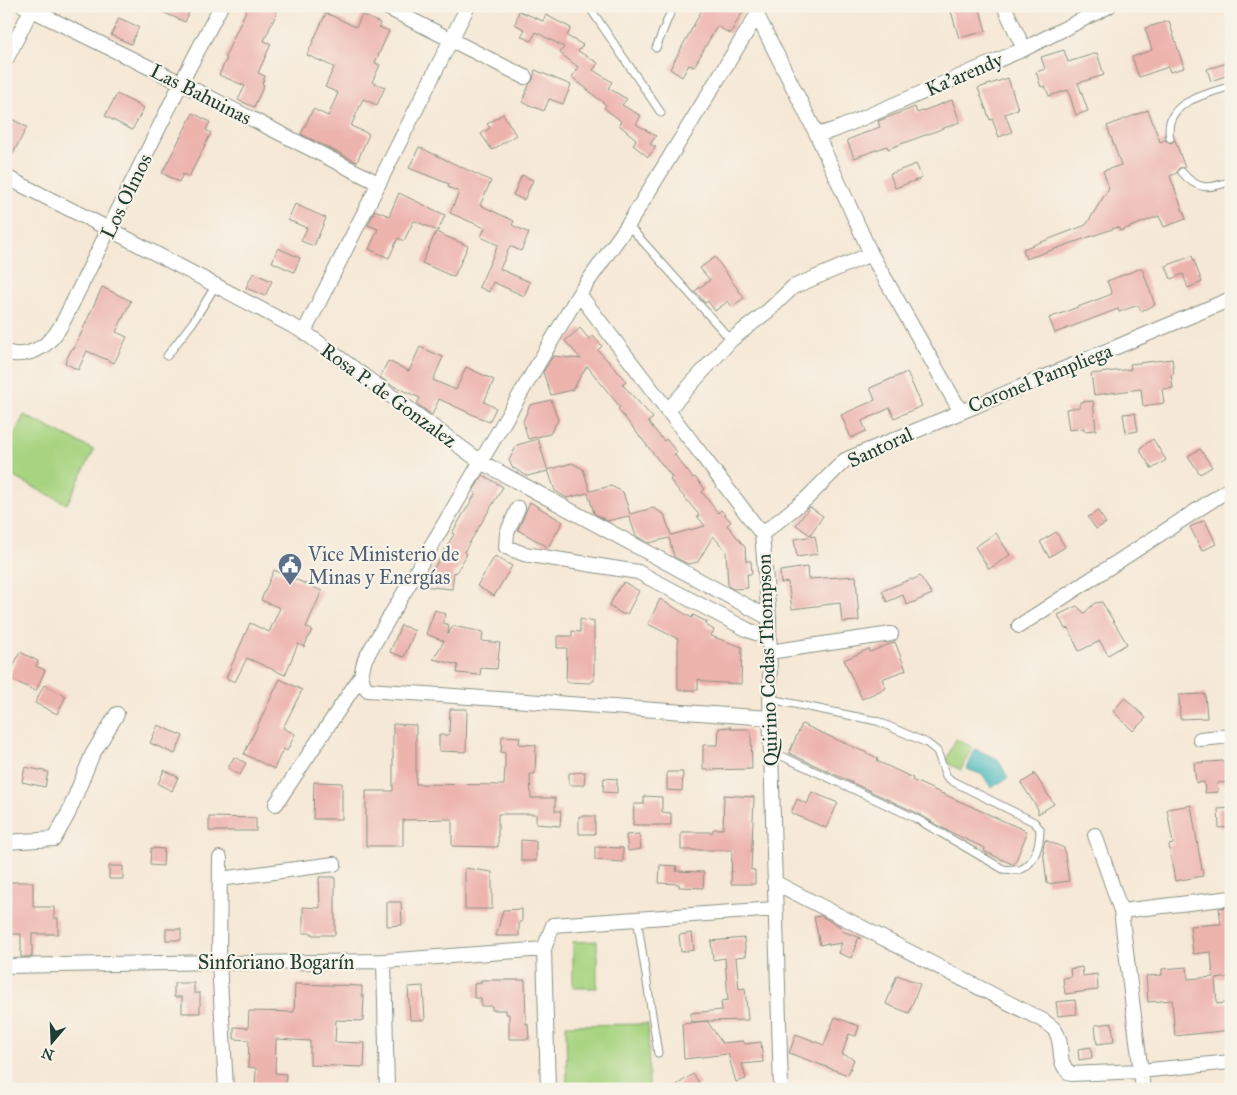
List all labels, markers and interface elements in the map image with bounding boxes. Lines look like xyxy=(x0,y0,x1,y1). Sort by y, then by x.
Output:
street label: Ka'arendy xyxy=(922,47,1007,101)
street label: Las Bahuinas xyxy=(146,58,256,130)
street label: Los Olmos xyxy=(95,150,157,242)
street label: Rosa P. de Gonzalez xyxy=(316,338,462,452)
street label: Coronel Pampliega xyxy=(964,338,1117,419)
street label: Santoral xyxy=(844,421,917,473)
place label: Vice Ministerio de Minas y Energías xyxy=(307,542,459,590)
public building icon: Vice Ministerio de Minas y Energías xyxy=(277,552,303,586)
street label: Quirino Codas Thompson xyxy=(751,553,783,767)
street label: Sinforiano Bogarín xyxy=(198,950,354,975)
north arrow xyxy=(28,1018,78,1068)
text: N xyxy=(39,1044,56,1064)

